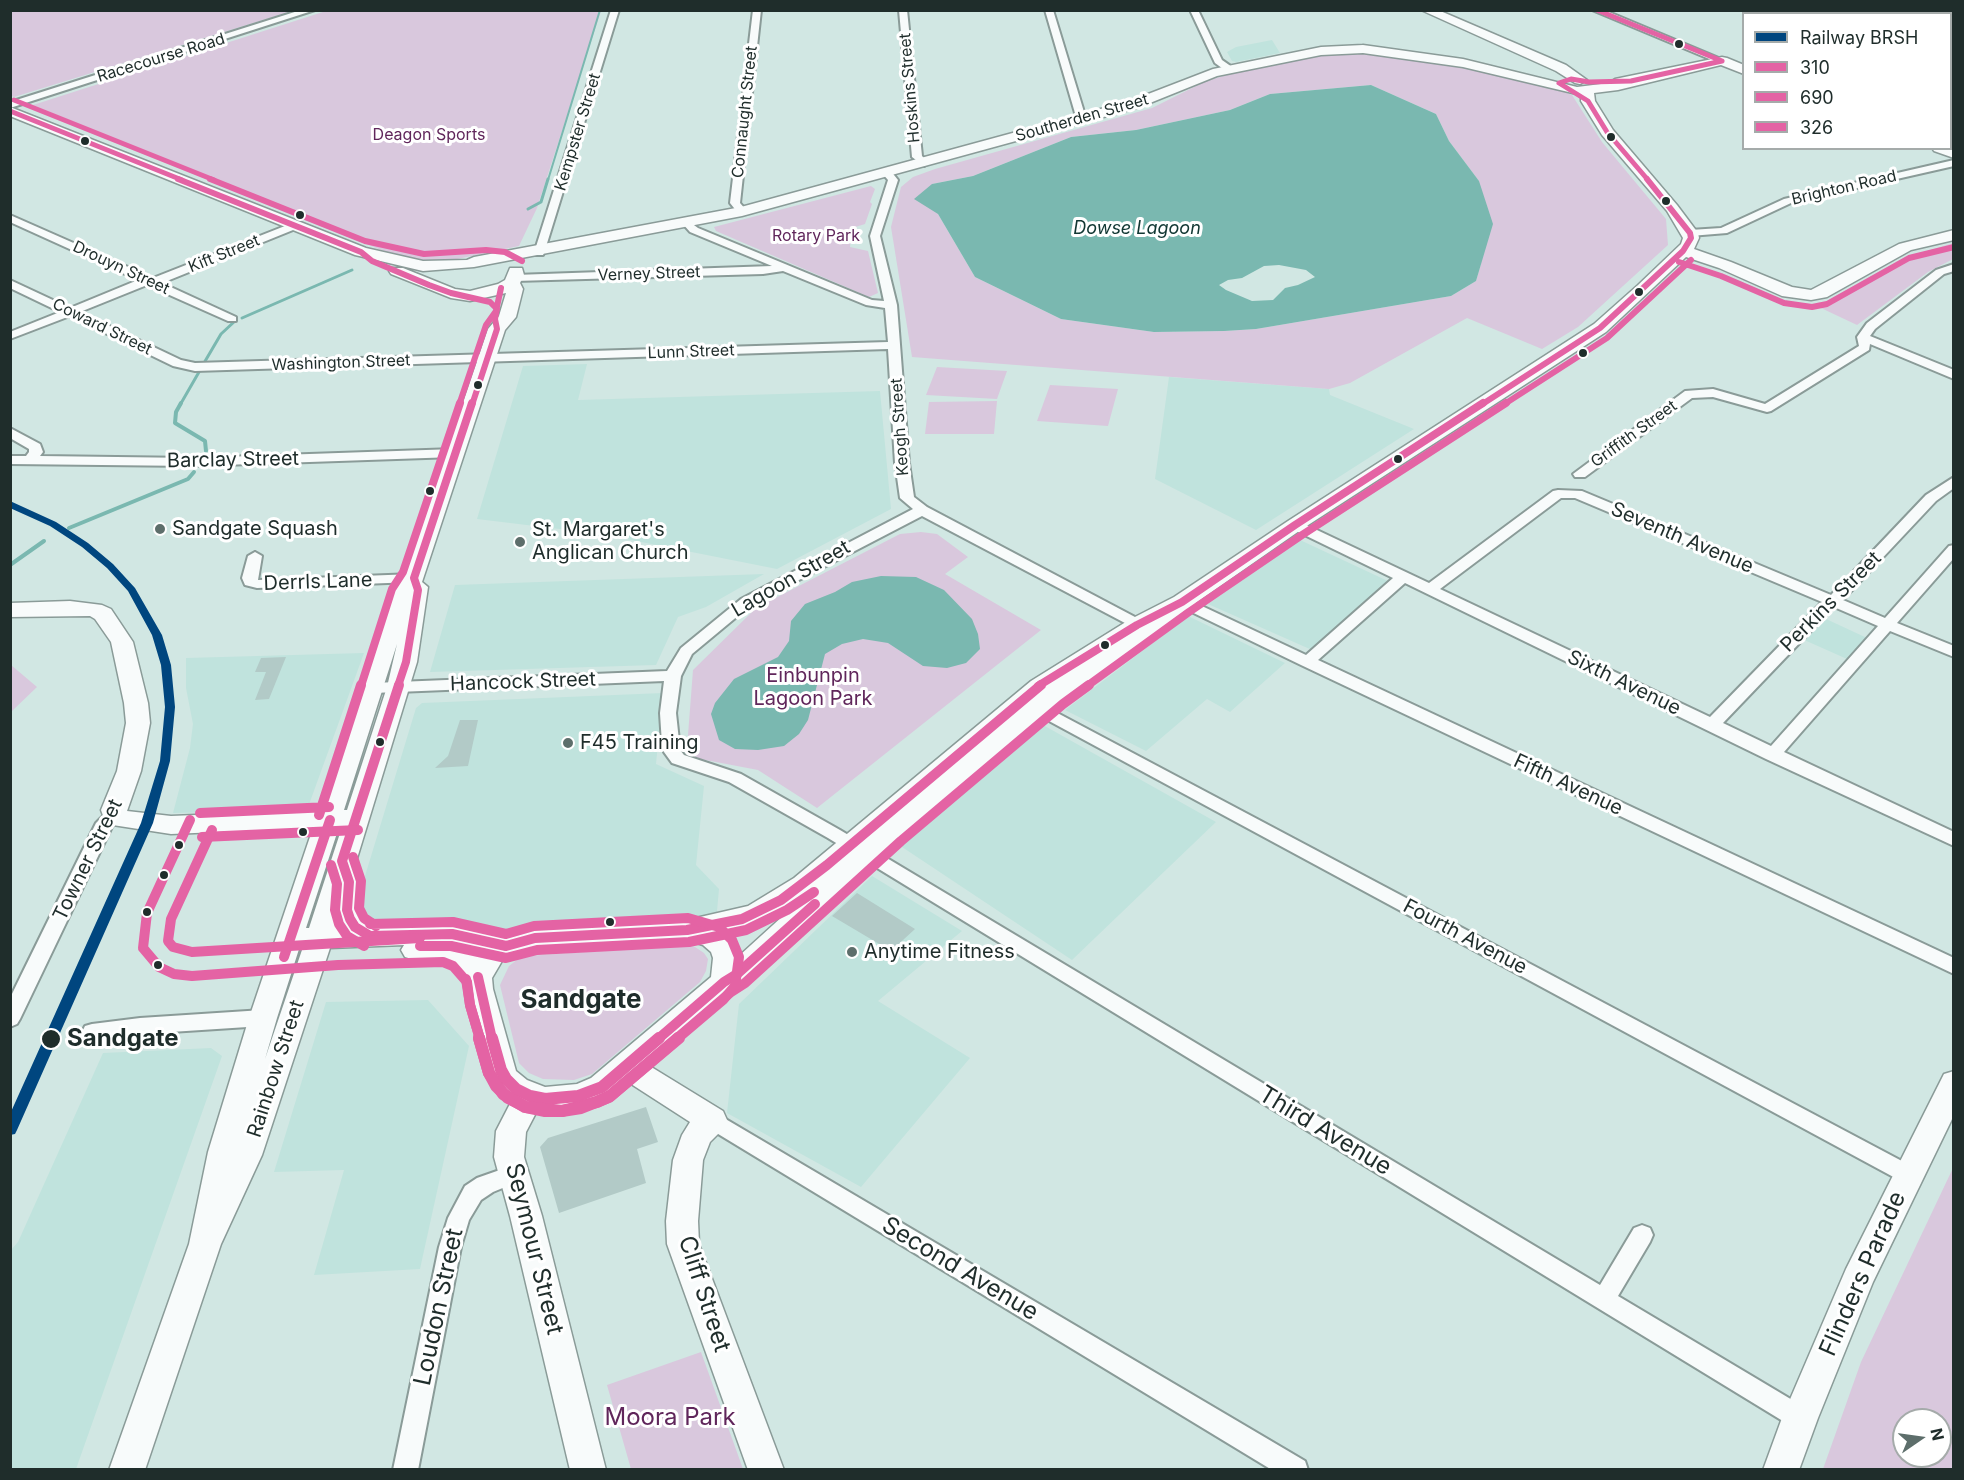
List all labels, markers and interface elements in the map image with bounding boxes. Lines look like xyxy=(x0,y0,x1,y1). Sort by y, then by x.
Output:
legend xyxy=(1742,12,1952,150)
text: Railway BRSH xyxy=(1800,27,1918,48)
street label: Racecourse Road xyxy=(95,29,227,87)
street label: Hoskins Street xyxy=(896,32,924,144)
unlabelled marker xyxy=(1673,38,1685,50)
street label: Connaught Street xyxy=(729,45,761,179)
text: 310 xyxy=(1800,57,1830,78)
street label: Kempster Street xyxy=(551,71,605,193)
text: 690 xyxy=(1800,87,1834,108)
street label: Southerden Street xyxy=(1013,90,1151,146)
text: 326 xyxy=(1800,117,1833,138)
park label: Deagon Sports xyxy=(373,125,485,145)
unlabelled marker xyxy=(1605,131,1617,143)
unlabelled marker xyxy=(79,135,91,147)
street label: Brighton Road xyxy=(1790,167,1898,209)
unlabelled marker xyxy=(1660,195,1672,207)
unlabelled marker xyxy=(294,209,306,221)
water label: Dowse Lagoon xyxy=(1073,218,1201,240)
park label: Rotary Park xyxy=(772,226,860,246)
street label: Kift Street xyxy=(186,231,262,277)
street label: Drouyn Street xyxy=(70,237,172,299)
street label: Verney Street xyxy=(597,263,701,285)
unlabelled marker xyxy=(1633,286,1645,298)
street label: Coward Street xyxy=(49,295,155,359)
street label: Lunn Street xyxy=(647,341,735,363)
unlabelled marker xyxy=(1577,347,1589,359)
street label: Washington Street xyxy=(271,351,411,375)
street label: Keogh Street xyxy=(887,377,913,477)
unlabelled marker xyxy=(472,379,484,391)
street label: Griffith Street xyxy=(1587,396,1681,472)
street label: Barclay Street xyxy=(167,447,299,473)
unlabelled marker xyxy=(1392,453,1404,465)
unlabelled marker xyxy=(424,485,436,497)
street label: Seventh Avenue xyxy=(1607,497,1757,579)
place label: Sandgate Squash xyxy=(172,517,338,541)
place label: St. Margaret's Anglican Church xyxy=(532,518,689,565)
marker: Sandgate Squash xyxy=(153,522,167,536)
marker: St. Margaret's Anglican Church xyxy=(513,535,527,549)
street label: Lagoon Street xyxy=(728,535,854,623)
street label: Perkins Street xyxy=(1776,547,1886,657)
street label: Derrls Lane xyxy=(263,568,373,596)
unlabelled marker xyxy=(1099,639,1111,651)
street label: Sixth Avenue xyxy=(1563,645,1685,721)
park label: Einbunpin Lagoon Park xyxy=(753,664,873,711)
street label: Hancock Street xyxy=(450,667,596,697)
place label: F45 Training xyxy=(580,731,699,755)
unlabelled marker xyxy=(374,736,386,748)
marker: F45 Training xyxy=(561,736,575,750)
street label: Fifth Avenue xyxy=(1510,749,1626,821)
street label: Towner Street xyxy=(48,795,128,925)
unlabelled marker xyxy=(297,826,309,838)
unlabelled marker xyxy=(173,839,185,851)
unlabelled marker xyxy=(158,869,170,881)
street label: Fourth Avenue xyxy=(1399,894,1531,980)
unlabelled marker xyxy=(141,906,153,918)
unlabelled marker xyxy=(604,916,616,928)
place label: Anytime Fitness xyxy=(864,940,1015,964)
marker: Anytime Fitness xyxy=(845,945,859,959)
unlabelled marker xyxy=(152,959,164,971)
district label: Sandgate xyxy=(521,984,641,1016)
street label: Rainbow Street xyxy=(242,997,310,1141)
place label: Sandgate xyxy=(67,1025,179,1053)
marker: Sandgate xyxy=(40,1028,62,1050)
street label: Third Avenue xyxy=(1253,1080,1397,1182)
street label: Seymour Street xyxy=(499,1160,569,1338)
street label: Flinders Parade xyxy=(1814,1187,1912,1361)
street label: Second Avenue xyxy=(877,1211,1043,1327)
street label: Loudon Street xyxy=(408,1226,470,1388)
street label: Cliff Street xyxy=(672,1232,736,1356)
park label: Moora Park xyxy=(604,1404,736,1432)
north arrow xyxy=(1892,1408,1952,1468)
text: N xyxy=(1926,1426,1949,1443)

